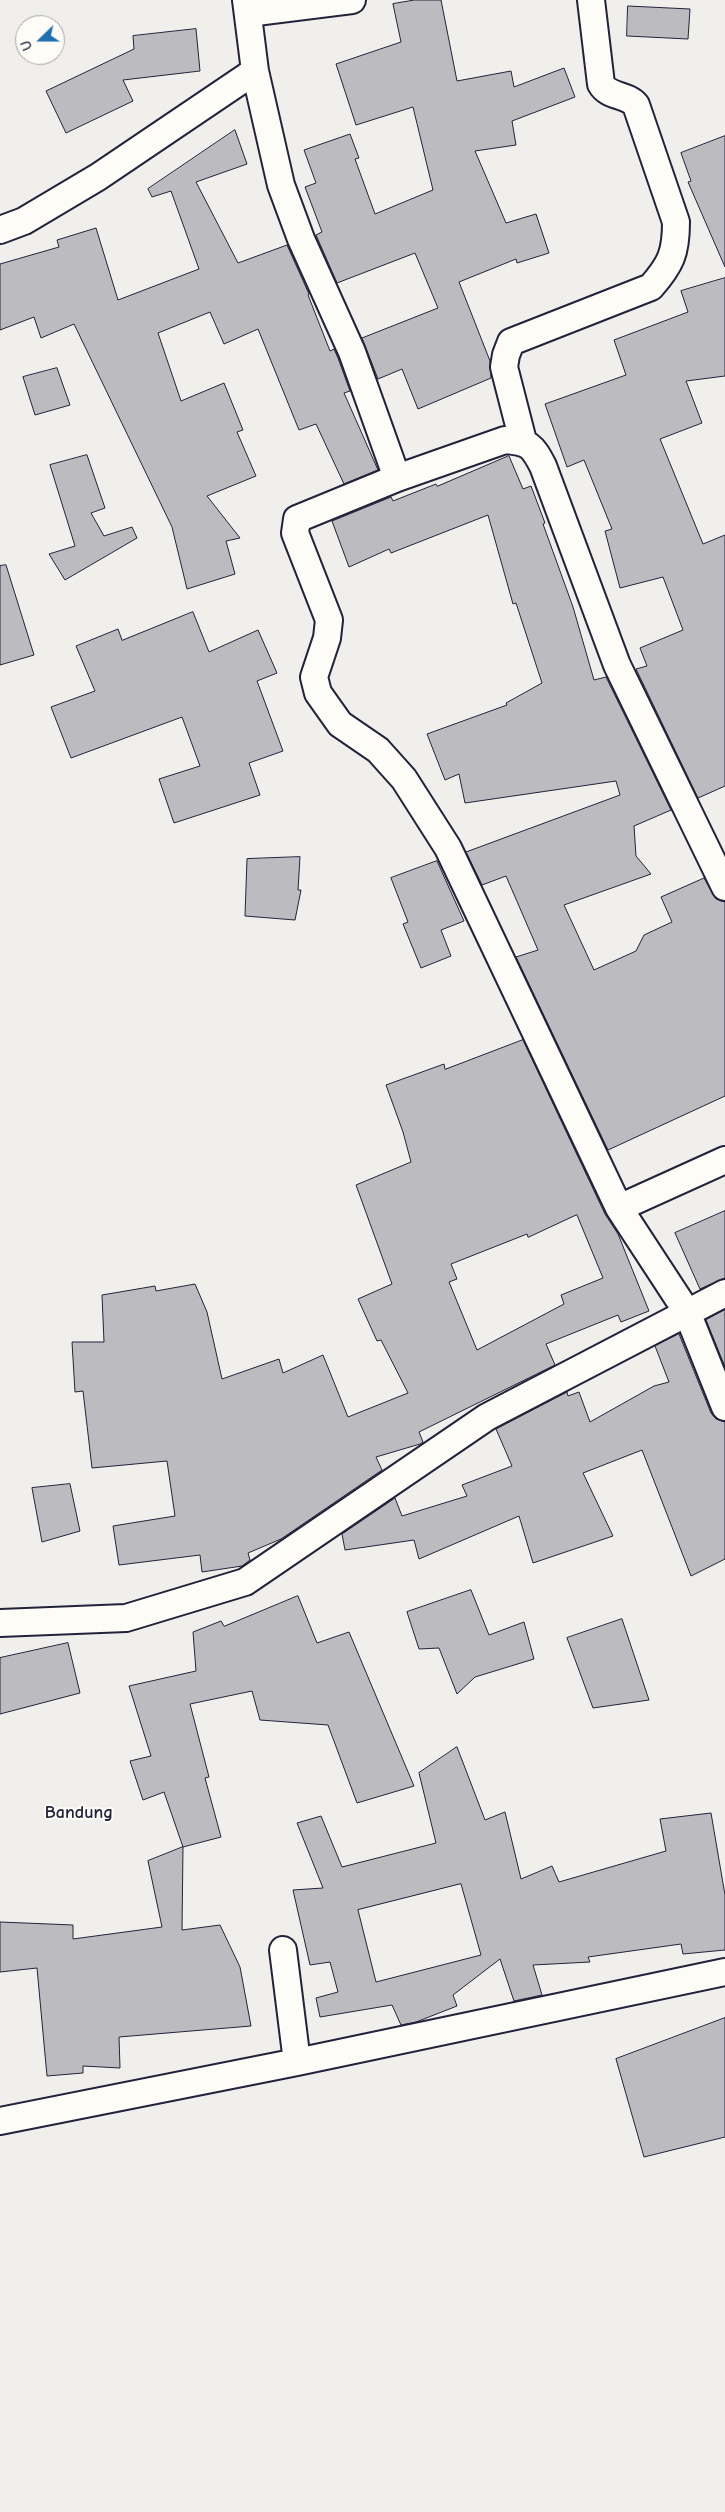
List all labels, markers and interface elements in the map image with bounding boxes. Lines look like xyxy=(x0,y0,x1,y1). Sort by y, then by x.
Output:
north arrow xyxy=(15,15,65,65)
text: U xyxy=(17,38,36,53)
district label: Bandung xyxy=(45,1802,113,1824)

